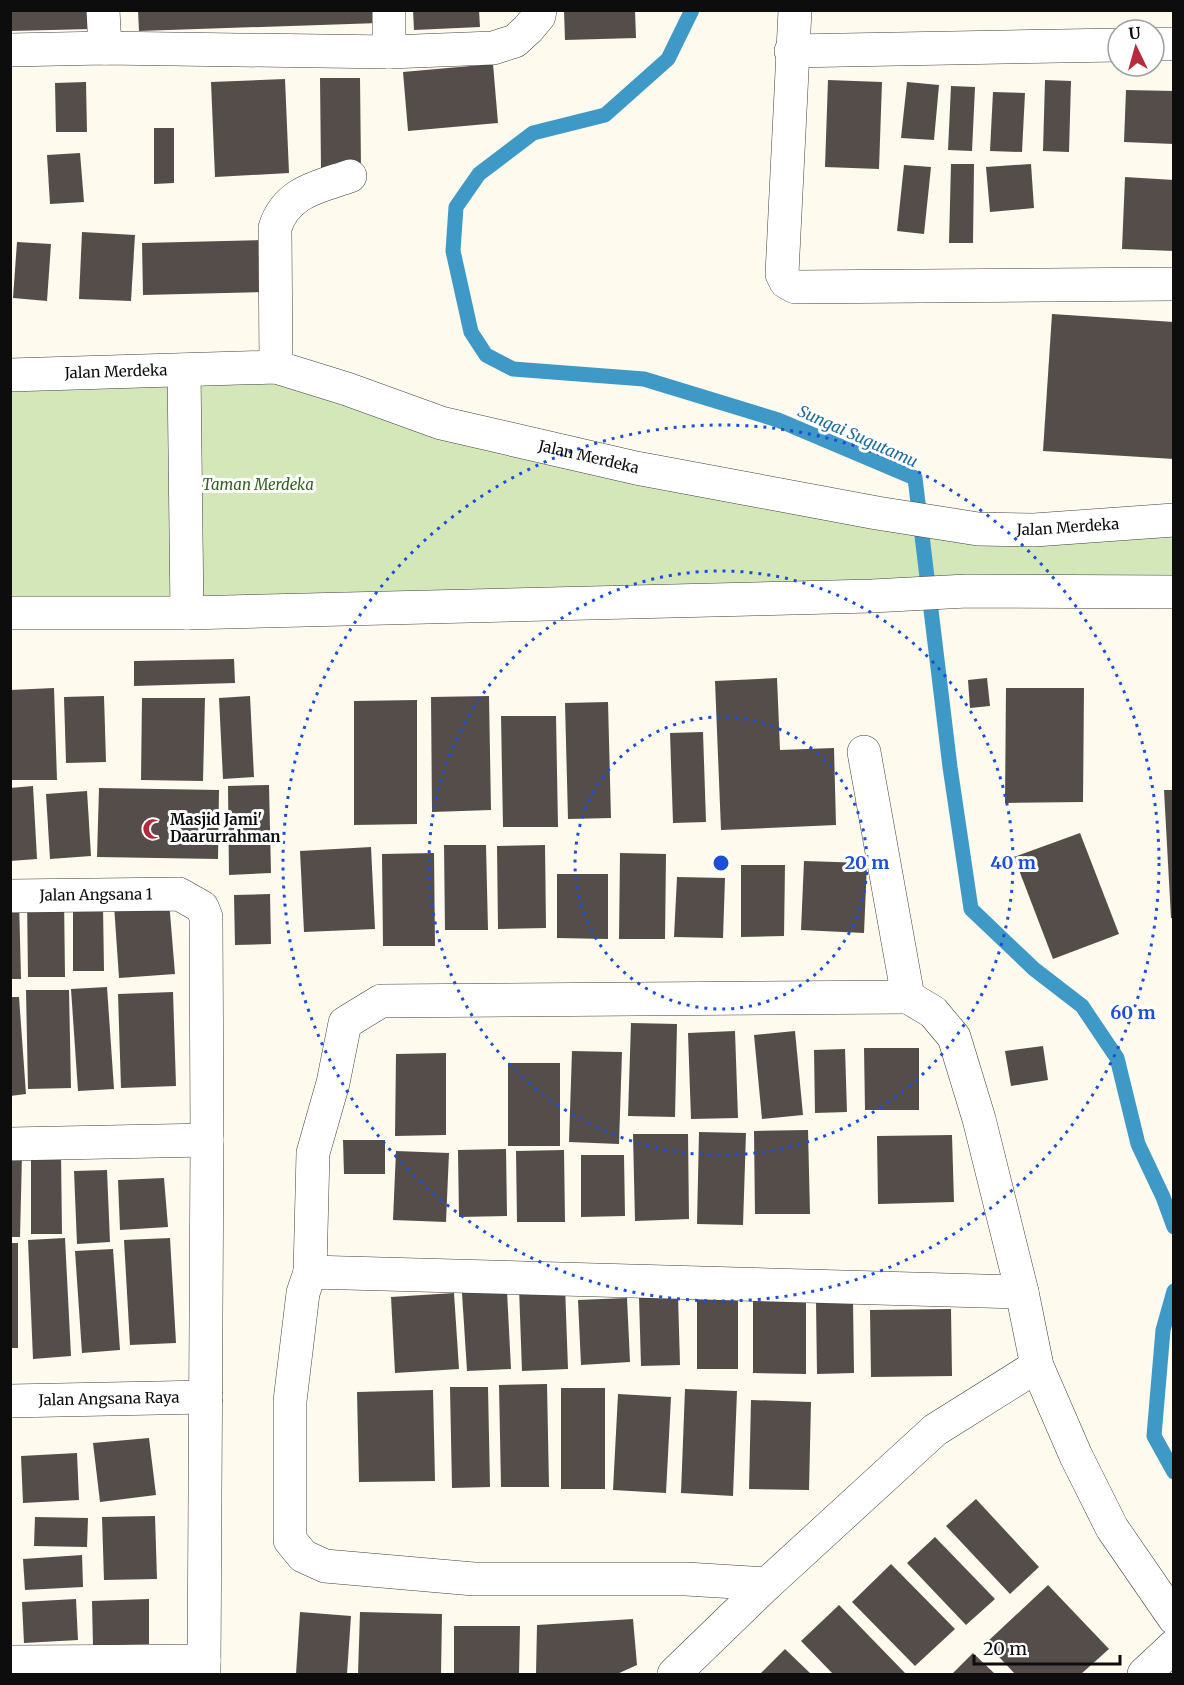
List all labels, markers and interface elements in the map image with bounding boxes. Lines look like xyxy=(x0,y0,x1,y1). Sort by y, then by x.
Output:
north arrow xyxy=(1106,18,1166,78)
text: U xyxy=(1128,23,1142,44)
street label: Jalan Merdeka xyxy=(63,360,168,382)
water label: Sungai Sugutamu xyxy=(795,401,921,471)
street label: Jalan Merdeka xyxy=(536,436,641,477)
park label: Taman Merdeka xyxy=(202,475,314,494)
street label: Jalan Merdeka xyxy=(1015,514,1120,539)
place label: Masjid Jami' Daarurrahman xyxy=(170,810,280,846)
mosque icon: Masjid Jami' Daarurrahman xyxy=(141,817,165,841)
text: 20 m xyxy=(845,851,889,874)
text: 40 m xyxy=(990,851,1036,874)
centre of rings xyxy=(711,853,731,873)
street label: Jalan Angsana 1 xyxy=(38,884,153,905)
text: 60 m xyxy=(1110,1001,1156,1024)
street label: Jalan Angsana Raya xyxy=(37,1388,180,1409)
scale bar xyxy=(974,1628,1120,1666)
text: 20 m xyxy=(983,1637,1027,1660)

